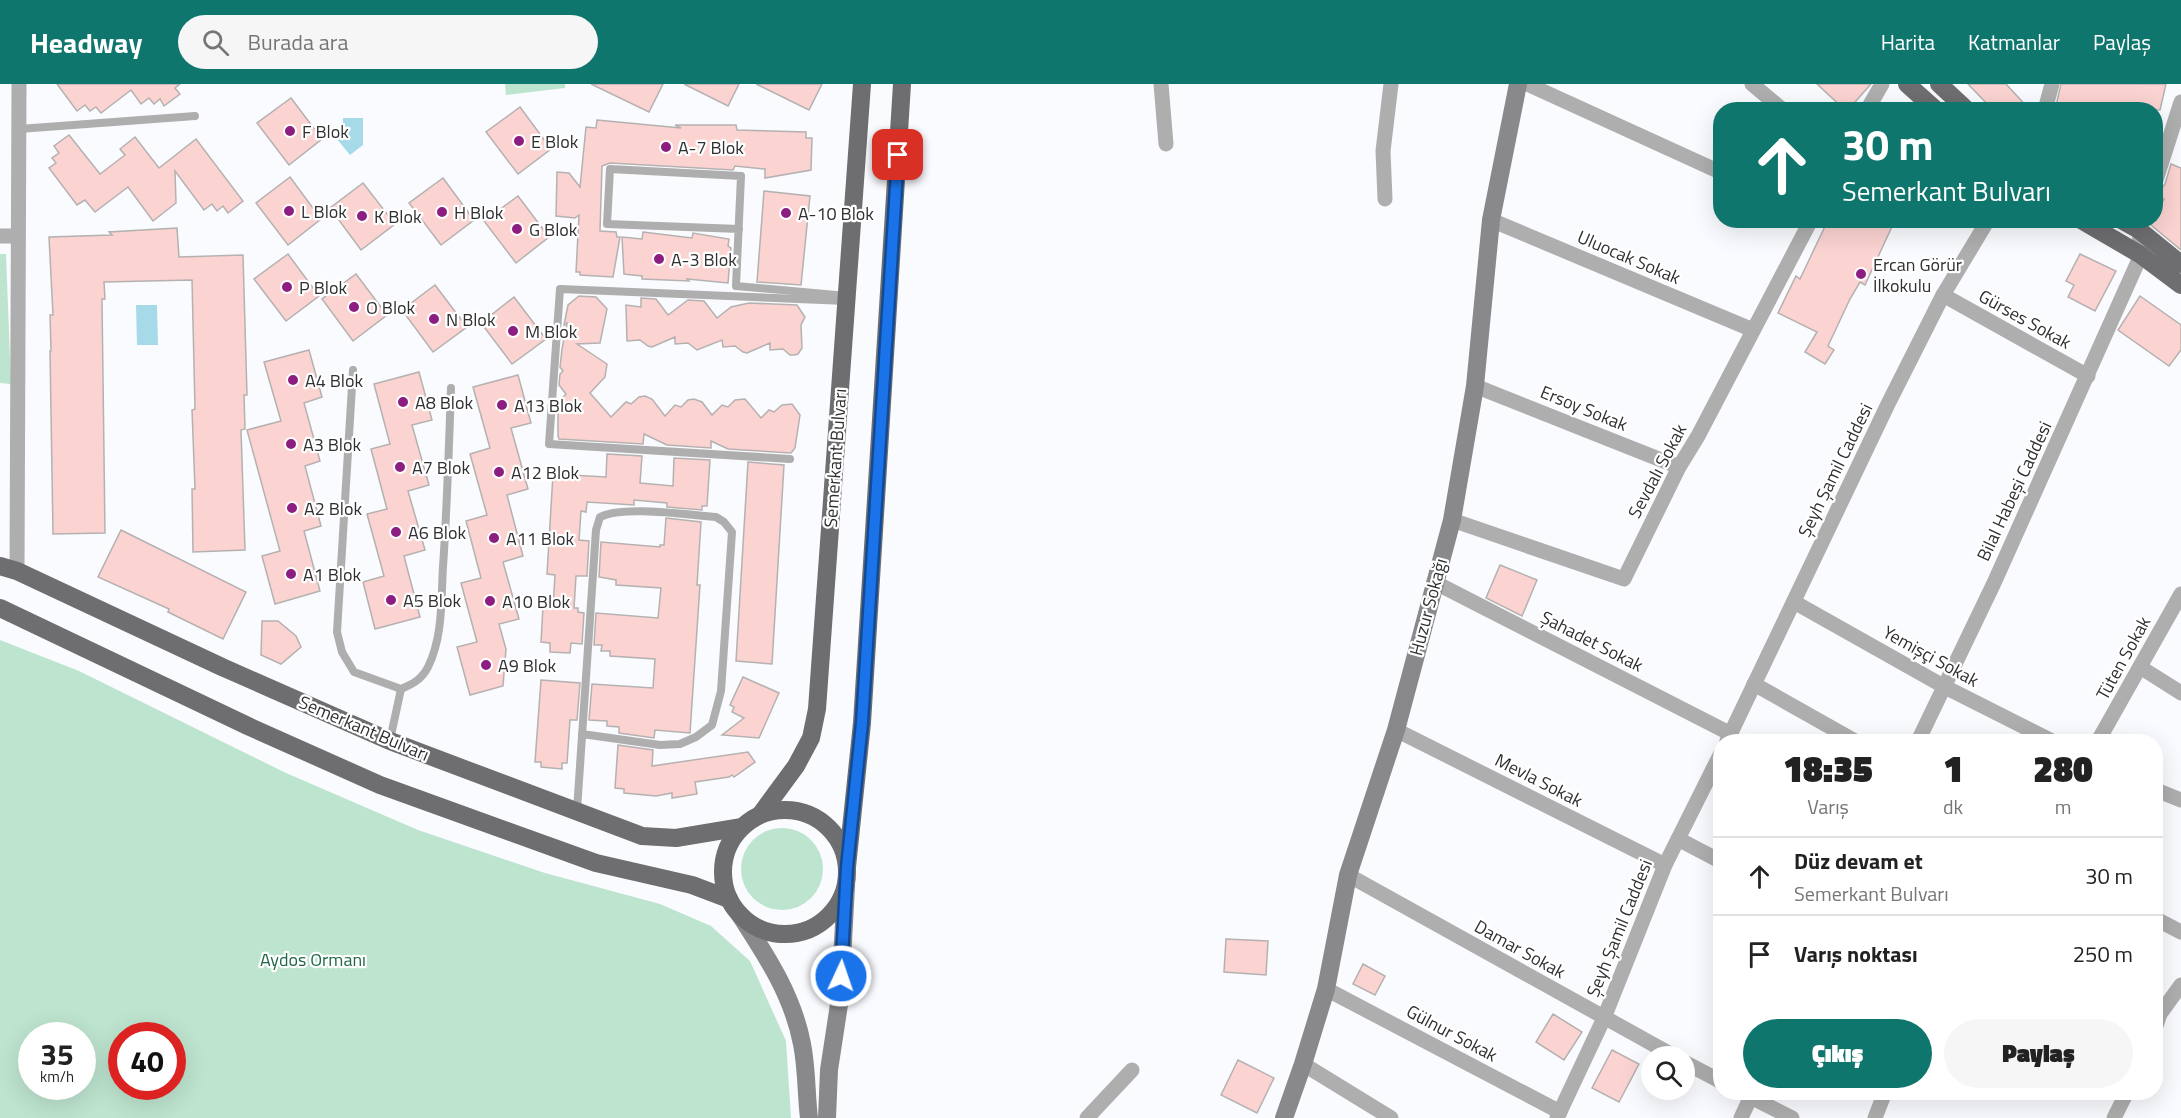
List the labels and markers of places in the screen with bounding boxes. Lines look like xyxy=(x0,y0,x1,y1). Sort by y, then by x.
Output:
place label: F Blok xyxy=(302,118,349,145)
marker: F Blok xyxy=(283,124,297,138)
place label: E Blok xyxy=(531,128,579,155)
pin xyxy=(872,129,923,180)
marker: E Blok xyxy=(512,134,526,148)
place label: A-7 Blok xyxy=(678,134,744,161)
marker: A-7 Blok xyxy=(659,140,673,154)
place label: L Blok xyxy=(301,198,347,225)
place label: H Blok xyxy=(454,199,504,226)
place label: A-10 Blok xyxy=(798,200,874,227)
place label: K Blok xyxy=(374,203,422,230)
marker: L Blok xyxy=(282,204,296,218)
marker: H Blok xyxy=(435,205,449,219)
marker: A-10 Blok xyxy=(779,206,793,220)
marker: K Blok xyxy=(355,209,369,223)
place label: G Blok xyxy=(529,216,578,243)
marker: G Blok xyxy=(510,222,524,236)
place label: A-3 Blok xyxy=(671,246,737,273)
place label: Ercan Görür İlkokulu xyxy=(1873,251,1962,299)
marker: A-3 Blok xyxy=(652,252,666,266)
marker: Ercan Görür İlkokulu xyxy=(1854,267,1868,281)
place label: P Blok xyxy=(299,274,347,301)
marker: P Blok xyxy=(280,280,294,294)
place label: O Blok xyxy=(366,294,416,321)
marker: O Blok xyxy=(347,300,361,314)
place label: N Blok xyxy=(446,306,496,333)
marker: N Blok xyxy=(427,312,441,326)
place label: M Blok xyxy=(525,318,578,345)
marker: M Blok xyxy=(506,324,520,338)
place label: A4 Blok xyxy=(305,367,364,394)
marker: A4 Blok xyxy=(286,373,300,387)
place label: A8 Blok xyxy=(415,389,474,416)
place label: A13 Blok xyxy=(514,392,583,419)
marker: A8 Blok xyxy=(396,395,410,409)
marker: A13 Blok xyxy=(495,398,509,412)
place label: A3 Blok xyxy=(303,431,362,458)
marker: A3 Blok xyxy=(284,437,298,451)
place label: A7 Blok xyxy=(412,454,471,481)
place label: A12 Blok xyxy=(511,459,580,486)
marker: A7 Blok xyxy=(393,460,407,474)
marker: A12 Blok xyxy=(492,465,506,479)
place label: A2 Blok xyxy=(304,495,363,522)
marker: A2 Blok xyxy=(285,501,299,515)
place label: A6 Blok xyxy=(408,519,467,546)
marker: A6 Blok xyxy=(389,525,403,539)
place label: A11 Blok xyxy=(506,525,575,552)
marker: A11 Blok xyxy=(487,531,501,545)
place label: A1 Blok xyxy=(303,561,362,588)
marker: A1 Blok xyxy=(284,567,298,581)
place label: A5 Blok xyxy=(403,587,462,614)
place label: A10 Blok xyxy=(502,588,571,615)
marker: A5 Blok xyxy=(384,593,398,607)
marker: A10 Blok xyxy=(483,594,497,608)
place label: A9 Blok xyxy=(498,652,557,679)
marker: A9 Blok xyxy=(479,658,493,672)

